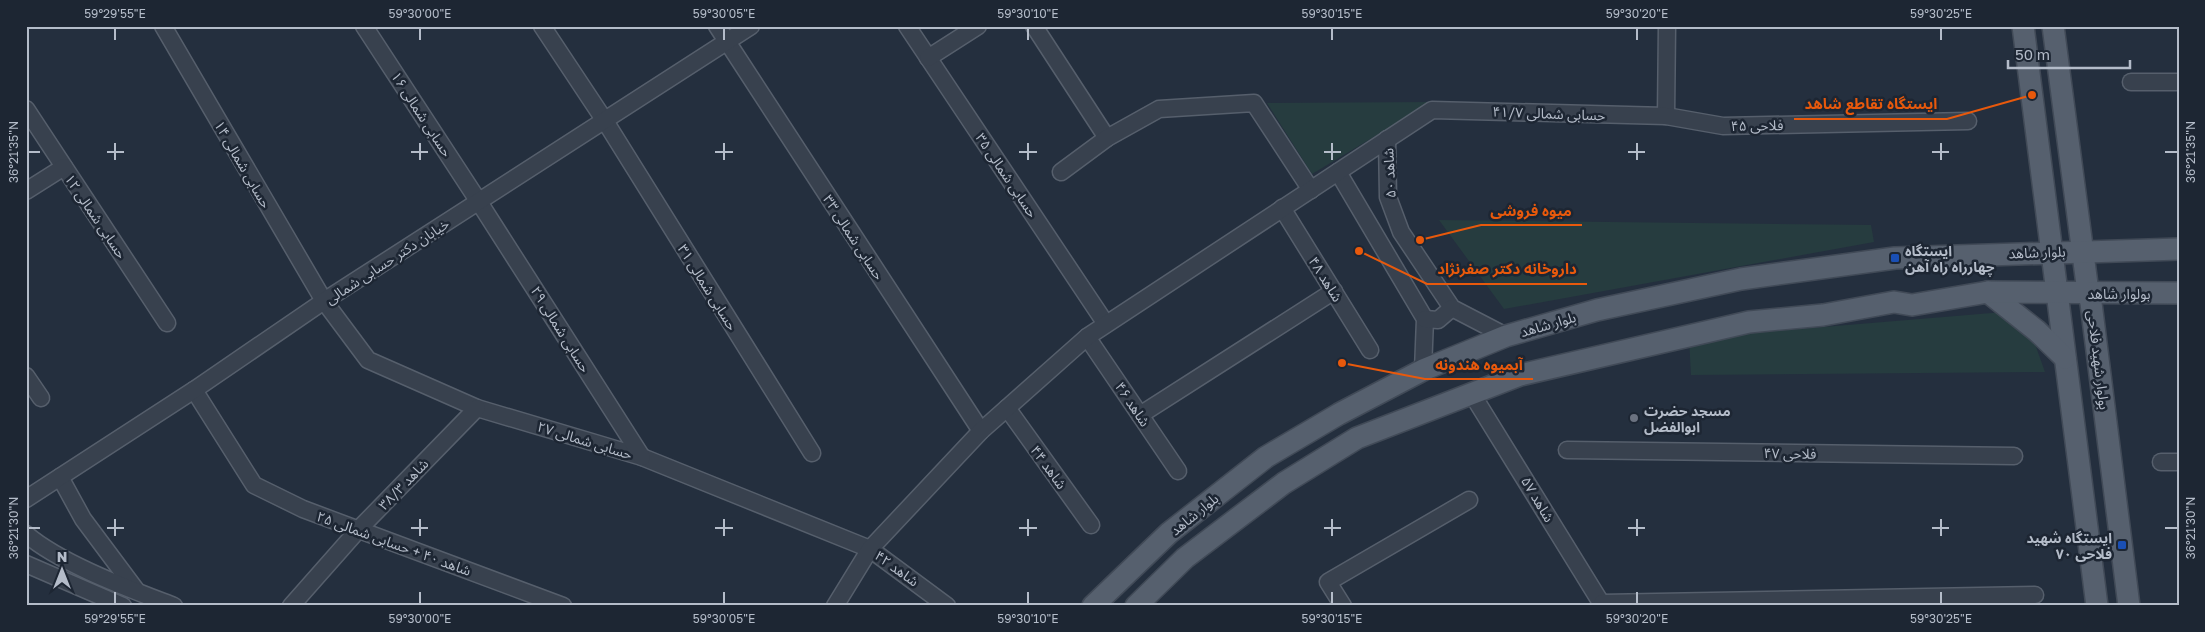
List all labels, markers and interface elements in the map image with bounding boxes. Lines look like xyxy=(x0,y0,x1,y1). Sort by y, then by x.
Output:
text: 59°29'55"E xyxy=(84,6,146,21)
text: 59°30'00"E xyxy=(389,6,451,21)
text: 59°30'05"E xyxy=(693,6,755,21)
text: 59°30'10"E xyxy=(997,6,1059,21)
text: 59°30'15"E xyxy=(1302,6,1362,21)
text: 59°30'20"E xyxy=(1606,6,1668,21)
text: 59°30'25"E xyxy=(1910,6,1972,21)
scale bar xyxy=(2008,38,2130,70)
text: 50 m xyxy=(2015,45,2050,63)
street label: حسابی شمالی ۱۶ xyxy=(387,68,456,160)
callout: ایستگاه تقاطع شاهد xyxy=(1794,89,1947,119)
text: ایستگاه تقاطع شاهد xyxy=(1805,94,1937,115)
street label: حسابی شمالی ۴۱/۷ xyxy=(1492,103,1606,124)
street label: فلاحی ۴۵ xyxy=(1730,116,1784,135)
street label: حسابی شمالی ۱۴ xyxy=(210,117,275,211)
text: 36°21'35"N xyxy=(6,121,21,183)
text: 36°21'35"N xyxy=(2183,121,2198,183)
street label: حسابی شمالی ۳۵ xyxy=(972,129,1042,221)
street label: شاهد ۵۰ xyxy=(1379,148,1399,198)
street label: حسابی شمالی ۱۲ xyxy=(61,170,131,262)
street label: حسابی شمالی ۳۳ xyxy=(819,191,888,283)
callout: میوه فروشی xyxy=(1481,195,1582,225)
text: میوه فروشی xyxy=(1490,201,1572,220)
street label: خیابان دکتر حسابی شمالی xyxy=(322,215,453,308)
street label: حسابی شمالی ۳۱ xyxy=(674,241,741,334)
place label: ایستگاه چهارراه راه آهن xyxy=(1905,242,1995,276)
street label: بلوار شاهد xyxy=(2008,243,2066,262)
marker: ایستگاه چهارراه راه آهن xyxy=(1889,252,1901,264)
street label: شاهد ۴۸ xyxy=(1306,253,1346,305)
callout: داروخانه دکتر صفرنژاد xyxy=(1427,254,1587,284)
text: داروخانه دکتر صفرنژاد xyxy=(1437,259,1577,278)
street label: حسابی شمالی ۲۹ xyxy=(527,283,594,376)
street label: بولوار شاهد xyxy=(2087,285,2151,303)
street label: بلوار شاهد xyxy=(1518,308,1578,341)
street label: بولوار شهید فلاحی xyxy=(2083,309,2114,411)
callout: آبمیوه هندونه xyxy=(1425,349,1533,379)
text: آبمیوه هندونه xyxy=(1435,355,1524,374)
street label: شاهد ۴۶ xyxy=(1112,378,1154,430)
place label: مسجد حضرت ابوالفضل xyxy=(1644,402,1731,435)
marker: مسجد حضرت ابوالفضل xyxy=(1628,412,1640,424)
street label: حسابی شمالی ۲۷ xyxy=(535,417,635,463)
street label: شاهد ۴۴ xyxy=(1027,442,1071,492)
street label: فلاحی ۴۷ xyxy=(1763,444,1817,463)
street label: شاهد ۳۸/۳ xyxy=(374,455,432,513)
street label: شاهد ۵۷ xyxy=(1518,473,1558,525)
street label: بلوار شاهد xyxy=(1166,489,1222,539)
text: 36°21'30"N xyxy=(6,497,21,559)
text: 36°21'30"N xyxy=(2183,497,2198,559)
street label: شاهد ۴۰ + حسابی شمالی ۲۵ xyxy=(314,507,474,580)
place label: ایستگاه شهید فلاحی ۷۰ xyxy=(2026,529,2112,562)
marker: ایستگاه شهید فلاحی ۷۰ xyxy=(2116,539,2128,551)
north arrow xyxy=(38,544,88,594)
street label: شاهد ۴۲ xyxy=(872,546,922,590)
text: N xyxy=(57,548,67,565)
text: 59°29'55"E xyxy=(84,611,146,626)
text: 59°30'00"E xyxy=(389,611,451,626)
text: 59°30'05"E xyxy=(693,611,755,626)
text: 59°30'10"E xyxy=(997,611,1059,626)
text: 59°30'15"E xyxy=(1302,611,1362,626)
text: 59°30'20"E xyxy=(1606,611,1668,626)
text: 59°30'25"E xyxy=(1910,611,1972,626)

